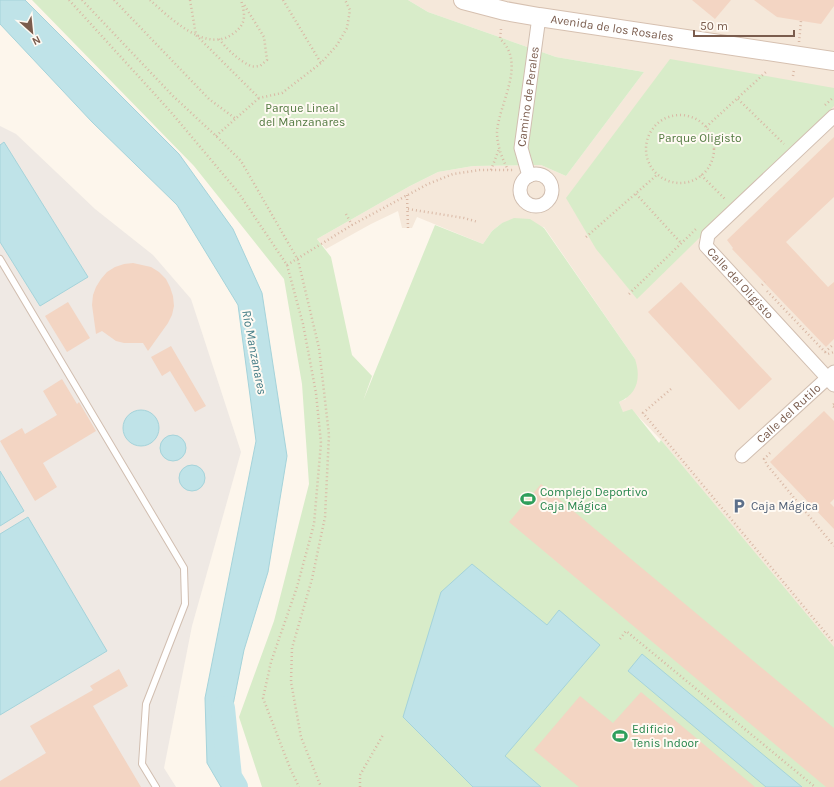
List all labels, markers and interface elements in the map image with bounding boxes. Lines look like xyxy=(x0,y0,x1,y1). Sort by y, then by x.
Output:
north arrow xyxy=(12,12,52,52)
street label: Avenida de los Rosales xyxy=(550,12,675,44)
scale bar xyxy=(694,12,794,38)
text: 50 m xyxy=(700,19,728,33)
text: N xyxy=(30,33,43,48)
street label: Camino de Perales xyxy=(514,45,542,148)
park label: Parque Lineal del Manzanares xyxy=(259,101,345,129)
park label: Parque Oligisto xyxy=(658,131,742,145)
street label: Calle del Oligisto xyxy=(704,245,776,322)
water label: Río Manzanares xyxy=(239,309,270,396)
street label: Calle del Rutilo xyxy=(754,381,824,446)
place label: Complejo Deportivo Caja Mágica xyxy=(540,485,648,513)
sports icon: Complejo Deportivo Caja Mágica xyxy=(519,490,537,508)
parking icon: Caja Mágica xyxy=(730,497,748,515)
place label: Caja Mágica xyxy=(751,499,818,513)
place label: Edificio Tenis Indoor xyxy=(632,722,699,750)
sports icon: Edificio Tenis Indoor xyxy=(611,727,629,745)

